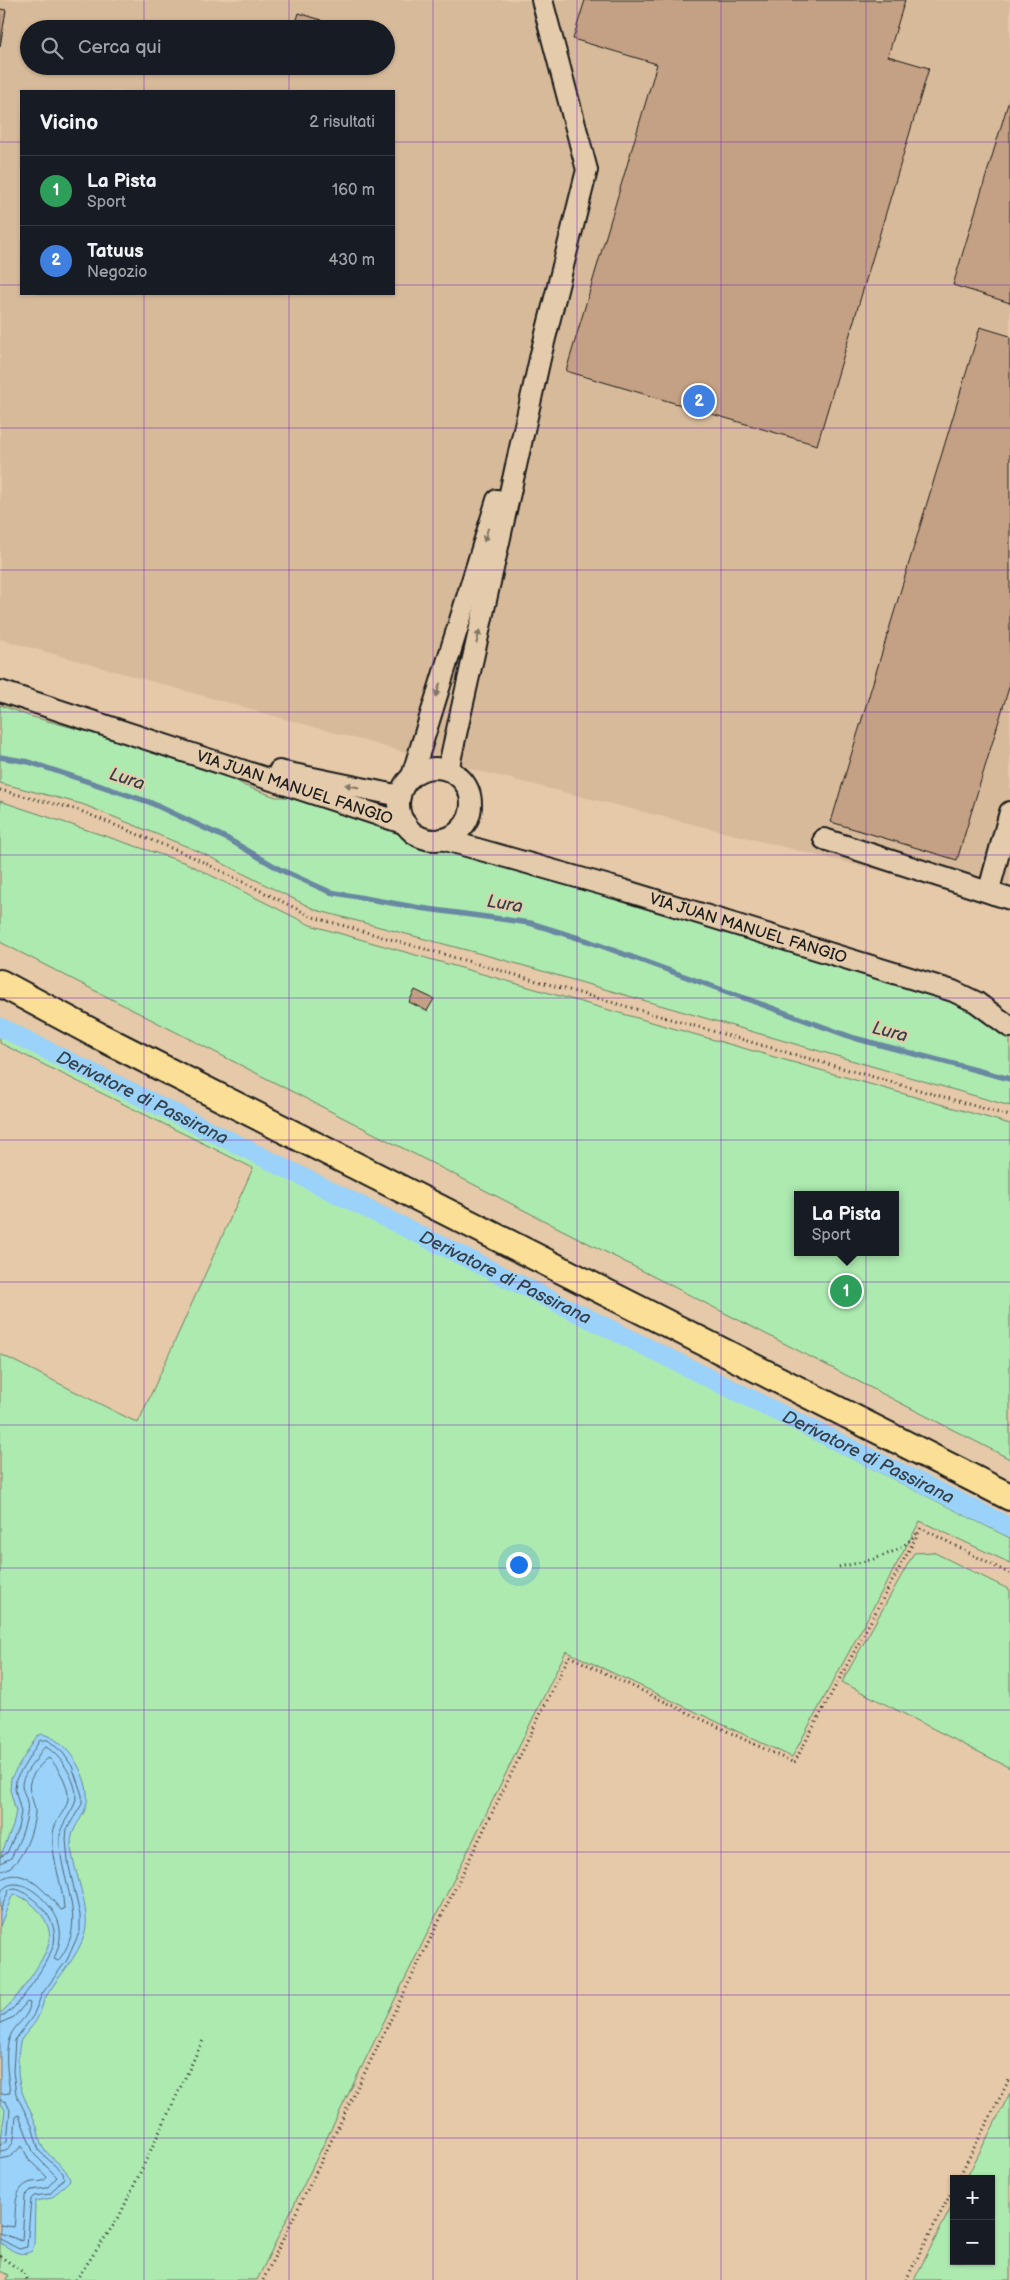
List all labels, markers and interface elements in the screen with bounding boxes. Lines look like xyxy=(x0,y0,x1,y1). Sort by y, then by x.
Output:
search box xyxy=(20,20,395,75)
icon: search xyxy=(38,34,66,62)
text: Cerca qui xyxy=(78,36,161,59)
text: Vicino xyxy=(40,110,98,135)
text: 2 risultati xyxy=(309,113,375,132)
text: La Pista xyxy=(87,170,157,193)
text: 1 xyxy=(53,181,59,200)
text: 160 m xyxy=(332,181,375,200)
text: Sport xyxy=(87,193,126,212)
text: Tatuus xyxy=(87,240,144,263)
text: 2 xyxy=(51,251,61,270)
text: 430 m xyxy=(328,251,375,270)
text: Negozio xyxy=(87,263,147,282)
pin: 2 xyxy=(683,382,715,420)
one-way arrow xyxy=(481,527,489,542)
one-way arrow xyxy=(474,629,482,645)
one-way arrow xyxy=(434,683,442,698)
street label: VIA JUAN MANUEL FANGIO xyxy=(194,746,395,829)
water label: Lura xyxy=(107,763,147,795)
one-way arrow xyxy=(344,782,360,790)
street label: VIA JUAN MANUEL FANGIO xyxy=(647,889,849,967)
water label: Lura xyxy=(486,891,524,917)
water label: Lura xyxy=(870,1017,910,1047)
water label: Derivatore di Passirana xyxy=(53,1046,232,1149)
popup xyxy=(794,1191,899,1256)
text: La Pista xyxy=(812,1203,881,1226)
water label: Derivatore di Passirana xyxy=(416,1226,595,1328)
text: Sport xyxy=(812,1226,851,1245)
pin: 1 xyxy=(830,1272,862,1310)
water label: Derivatore di Passirana xyxy=(779,1406,958,1508)
your location xyxy=(506,1552,532,1578)
map controls xyxy=(950,2175,995,2265)
button: + xyxy=(950,2175,995,2220)
button: − xyxy=(950,2220,995,2265)

